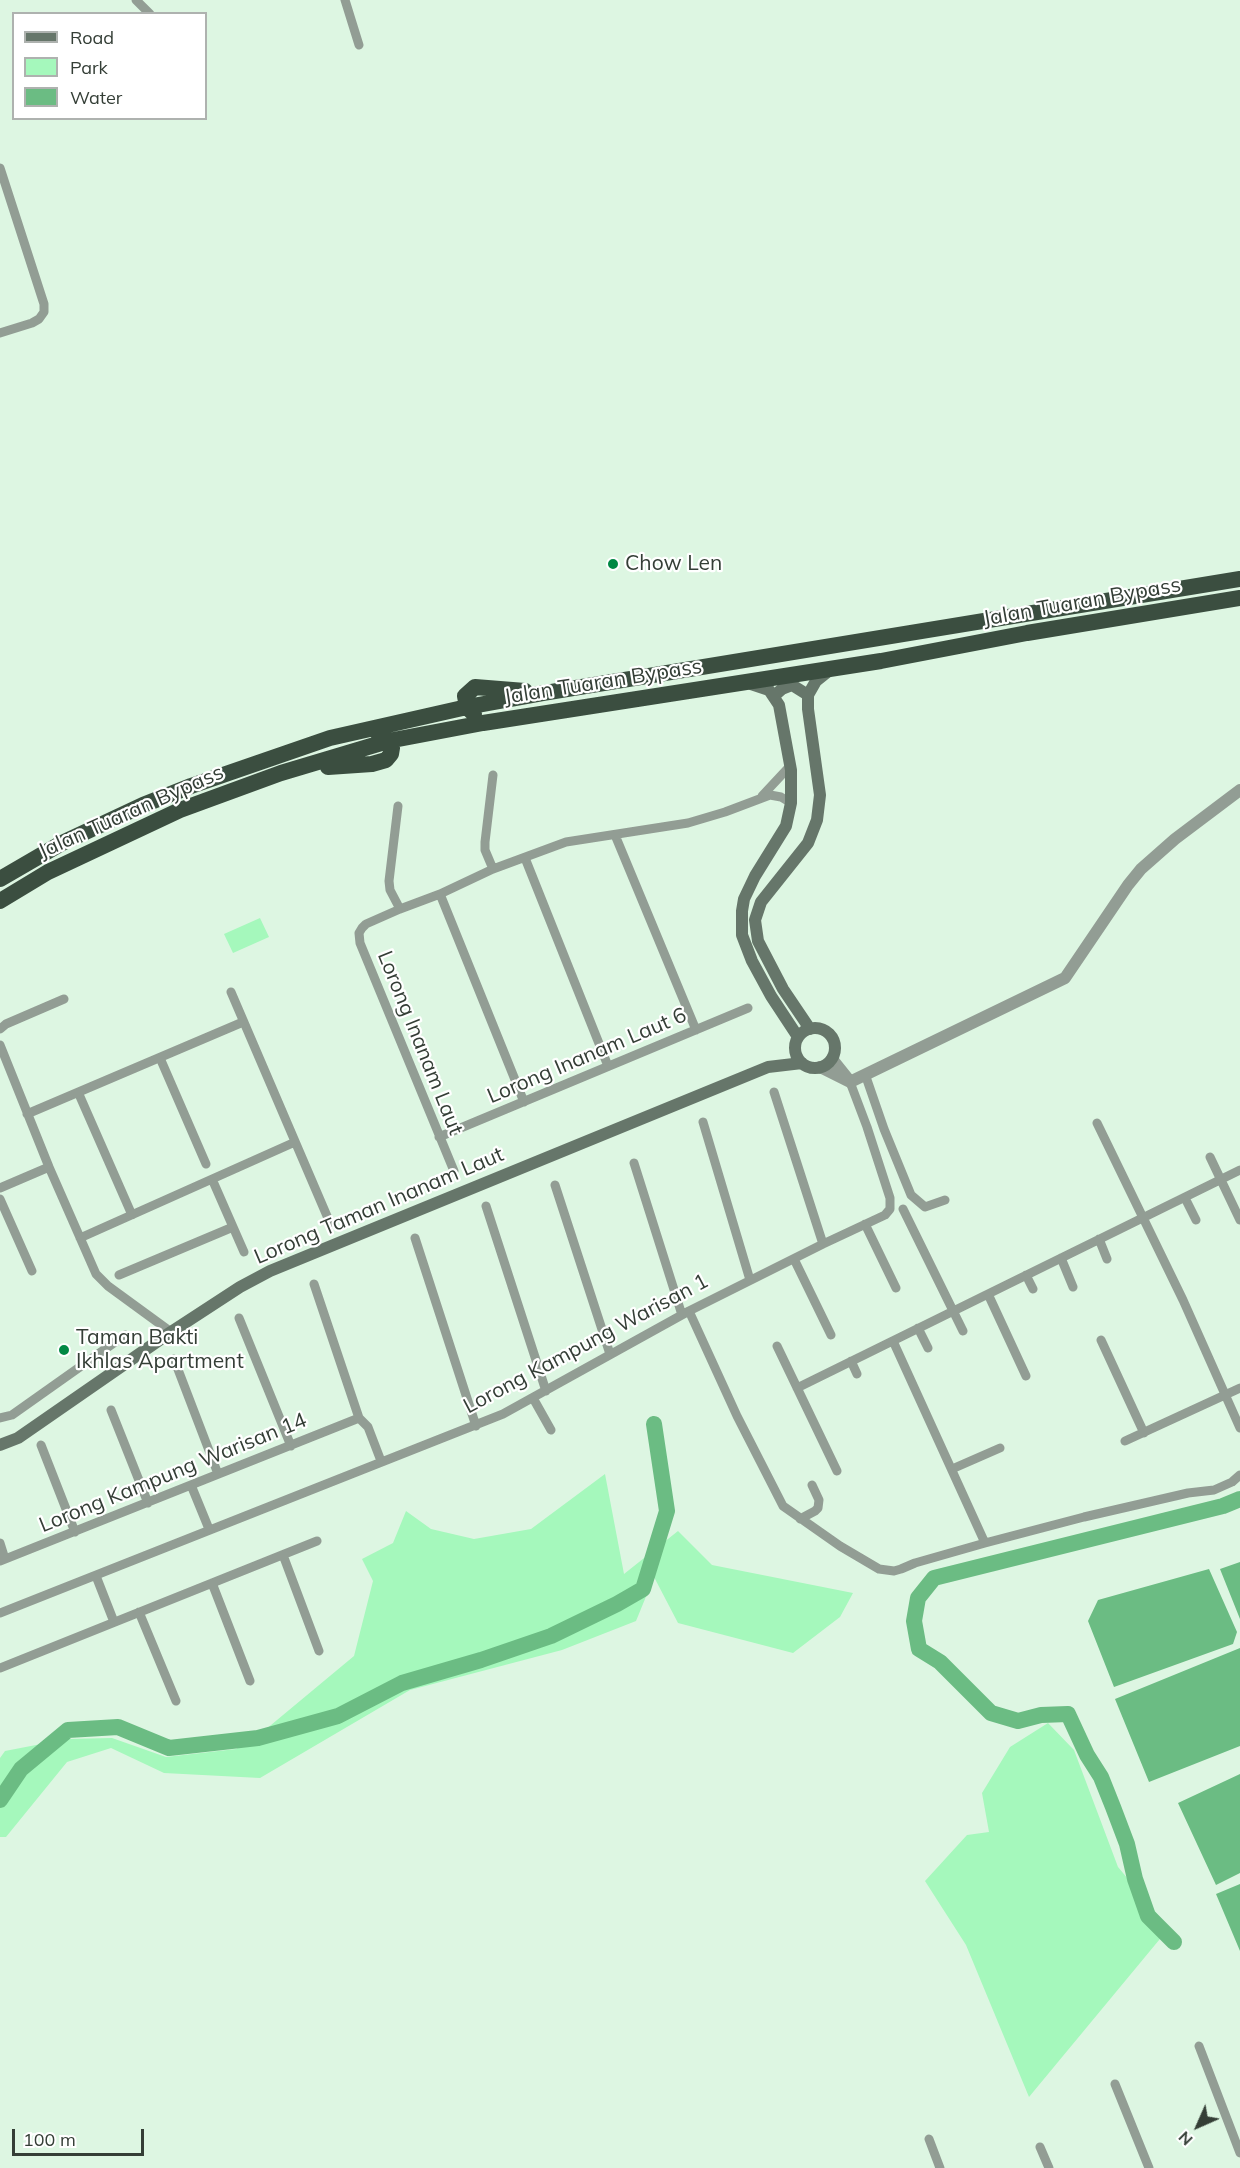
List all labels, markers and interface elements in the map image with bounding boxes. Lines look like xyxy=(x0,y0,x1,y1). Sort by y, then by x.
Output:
legend xyxy=(12,12,207,120)
text: Road xyxy=(70,26,114,49)
text: Park xyxy=(70,56,108,79)
text: Water xyxy=(70,86,122,109)
place label: Chow Len xyxy=(625,551,722,577)
marker: Chow Len xyxy=(606,557,620,571)
street label: Jalan Tuaran Bypass xyxy=(981,572,1183,632)
street label: Jalan Tuaran Bypass xyxy=(502,654,704,710)
street label: Jalan Tuaran Bypass xyxy=(34,760,228,864)
street label: Lorong Inanam Laut xyxy=(372,947,468,1139)
street label: Lorong Inanam Laut 6 xyxy=(484,1003,690,1109)
street label: Lorong Taman Inanam Laut xyxy=(251,1142,507,1270)
street label: Lorong Kampung Warisan 1 xyxy=(459,1269,713,1419)
place label: Taman Bakti Ikhlas Apartment xyxy=(76,1325,244,1375)
marker: Taman Bakti Ikhlas Apartment xyxy=(57,1343,71,1357)
street label: Lorong Kampung Warisan 14 xyxy=(36,1408,310,1538)
north arrow xyxy=(1168,2096,1228,2156)
scale bar xyxy=(15,2117,147,2155)
text: N xyxy=(1174,2127,1197,2150)
text: 100 m xyxy=(23,2128,76,2151)

